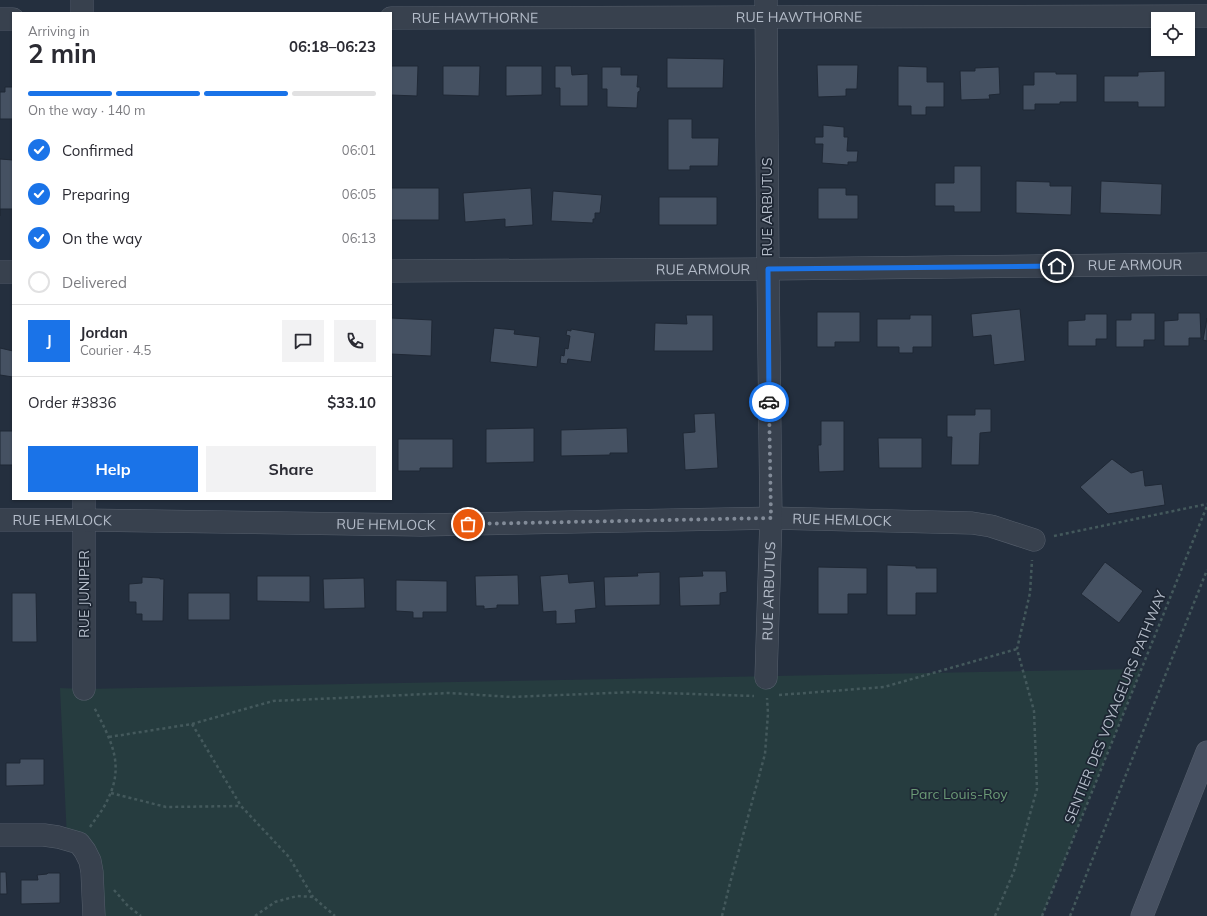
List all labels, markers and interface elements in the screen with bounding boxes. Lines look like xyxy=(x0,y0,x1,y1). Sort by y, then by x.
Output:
street label: RUE HAWTHORNE xyxy=(736,8,862,26)
street label: RUE HAWTHORNE xyxy=(412,9,538,27)
map controls xyxy=(1151,12,1195,56)
button: locate xyxy=(1151,12,1195,56)
text: Arriving in xyxy=(28,23,90,39)
text: 2 min xyxy=(28,37,97,70)
text: 06:18–06:23 xyxy=(289,37,376,56)
text: On the way · 140 m xyxy=(28,102,145,118)
icon: check xyxy=(28,139,50,161)
text: Confirmed xyxy=(62,141,133,160)
text: 06:01 xyxy=(342,142,376,158)
street label: RUE ARBUTUS xyxy=(758,157,776,256)
icon: check xyxy=(28,183,50,205)
text: Preparing xyxy=(62,185,130,204)
text: 06:05 xyxy=(342,186,376,202)
icon: check xyxy=(28,227,50,249)
text: On the way xyxy=(62,229,142,248)
text: 06:13 xyxy=(342,230,376,246)
pin xyxy=(1040,249,1074,283)
icon: home xyxy=(1046,255,1068,277)
street label: RUE ARMOUR xyxy=(1088,255,1183,274)
street label: RUE ARMOUR xyxy=(656,260,751,279)
text: Delivered xyxy=(62,273,127,292)
button: chat xyxy=(282,320,324,362)
button: phone xyxy=(334,320,376,362)
text: Jordan xyxy=(80,323,128,342)
text: J xyxy=(46,331,52,350)
text: Courier · 4.5 xyxy=(80,342,151,358)
courier xyxy=(749,382,789,422)
icon: car xyxy=(758,391,780,413)
text: Order #3836 xyxy=(28,393,116,412)
text: $33.10 xyxy=(327,393,376,412)
button: Help xyxy=(28,446,198,492)
button: Share xyxy=(206,446,376,492)
pin xyxy=(451,507,485,541)
street label: RUE HEMLOCK xyxy=(792,510,893,530)
street label: RUE HEMLOCK xyxy=(12,511,113,529)
icon: bag xyxy=(457,513,479,535)
street label: RUE HEMLOCK xyxy=(336,515,437,534)
street label: RUE ARBUTUS xyxy=(758,541,779,641)
street label: RUE JUNIPER xyxy=(75,550,93,638)
street label: SENTIER DES VOYAGEURS PATHWAY xyxy=(1060,588,1170,826)
park label: Parc Louis-Roy xyxy=(910,785,1008,803)

